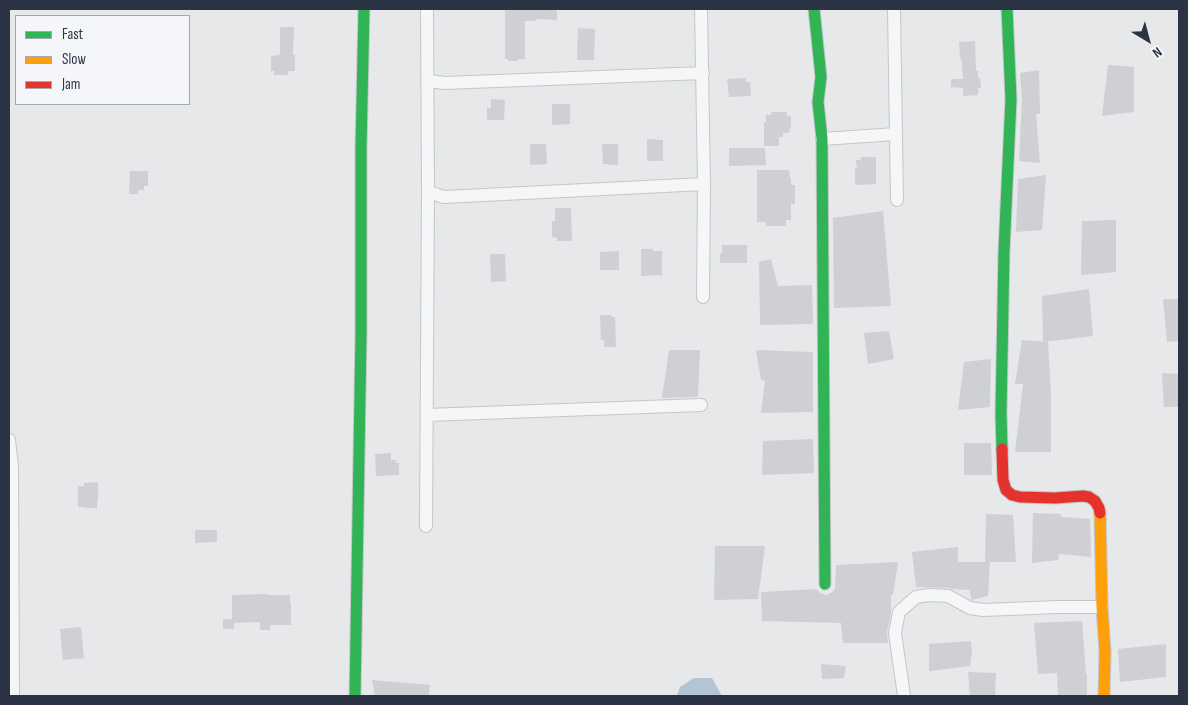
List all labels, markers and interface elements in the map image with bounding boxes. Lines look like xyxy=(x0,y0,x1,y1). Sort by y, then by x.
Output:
legend xyxy=(15,15,190,105)
north arrow xyxy=(1123,15,1173,65)
text: Fast xyxy=(62,25,83,44)
text: N xyxy=(1149,43,1165,61)
text: Slow xyxy=(62,50,86,69)
text: Jam xyxy=(62,75,80,94)

